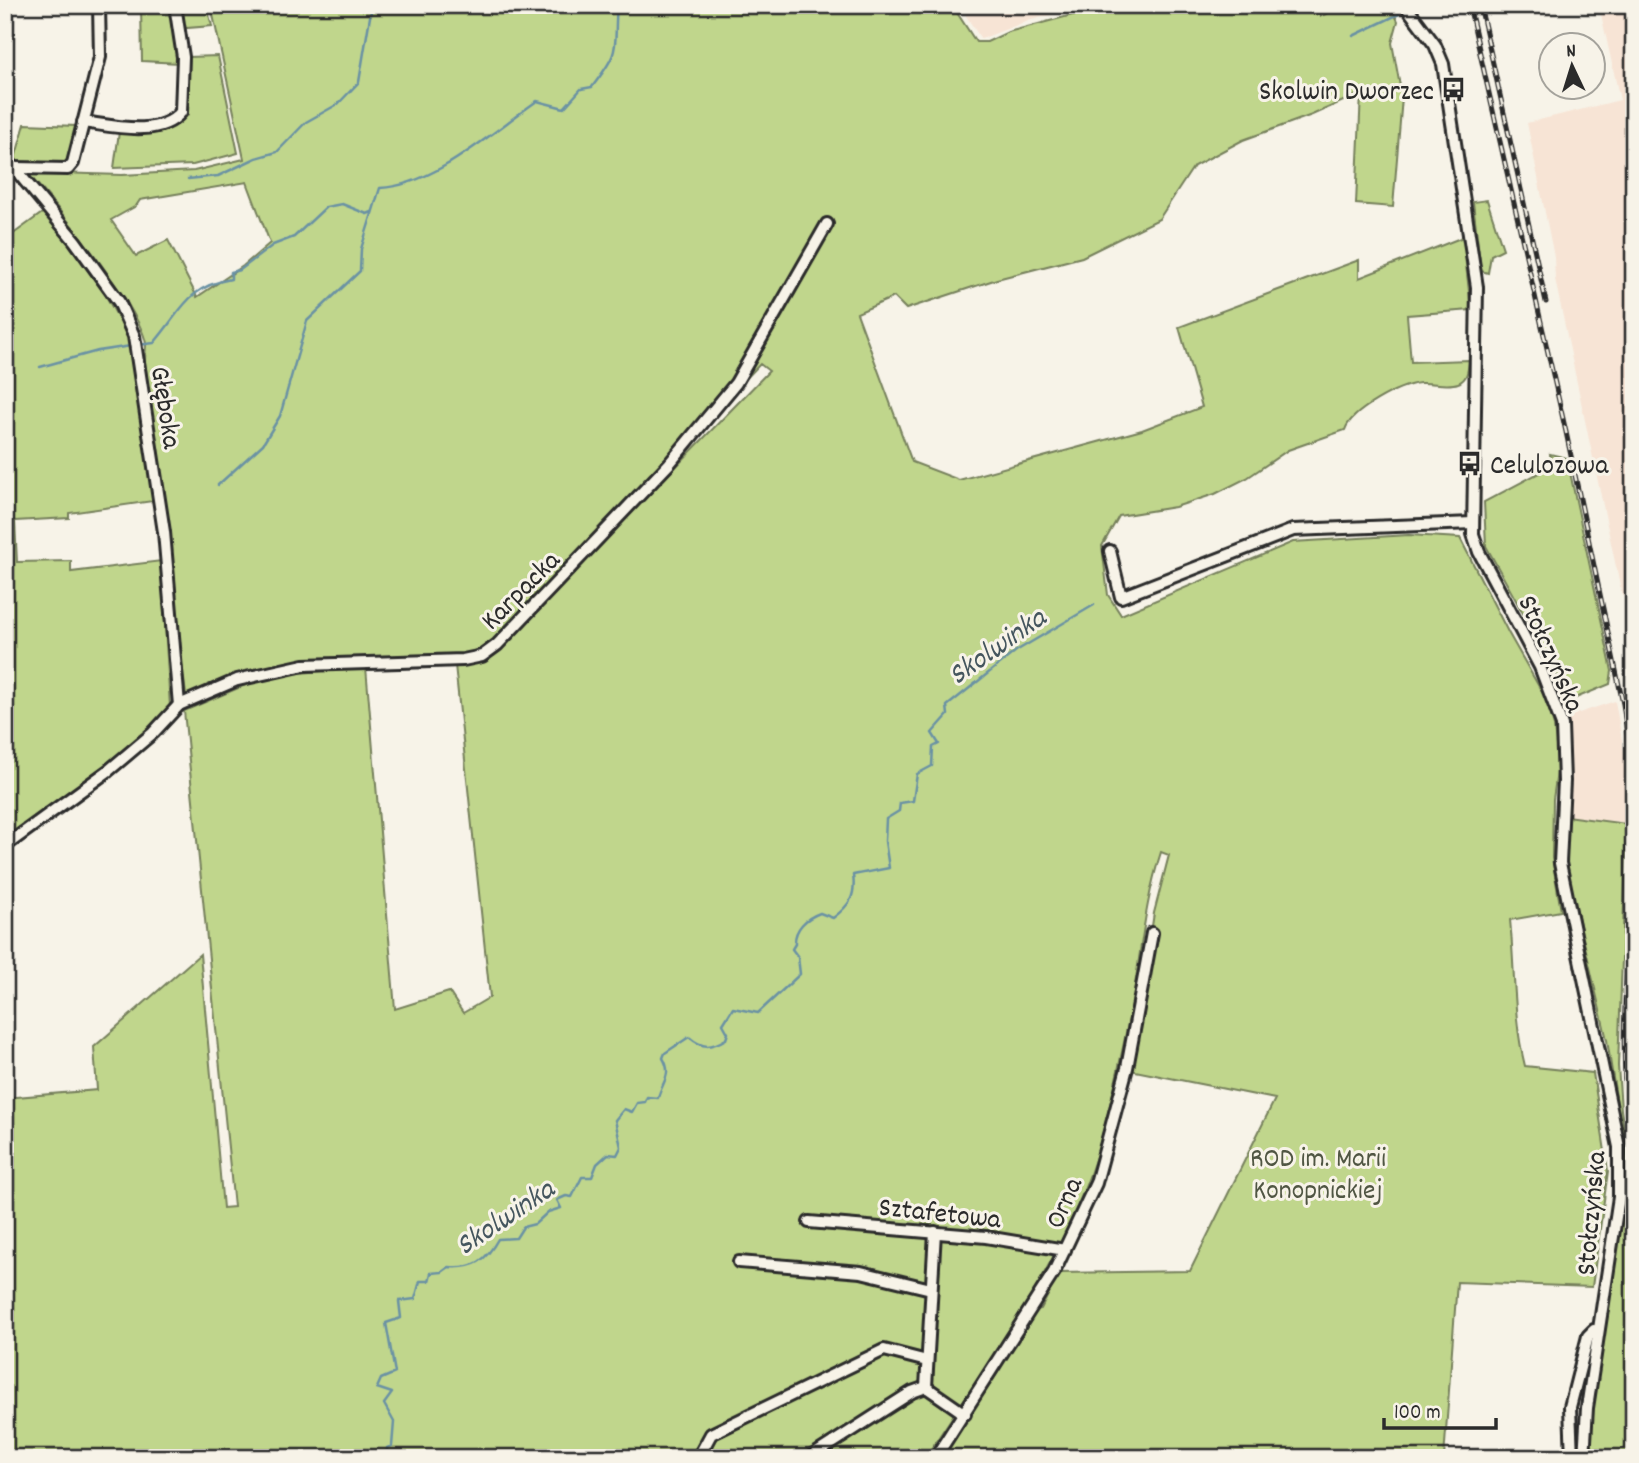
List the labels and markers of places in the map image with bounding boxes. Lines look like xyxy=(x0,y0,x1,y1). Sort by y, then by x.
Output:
place label: Skolwin Dworzec xyxy=(1259,74,1434,114)
bus stop icon: Skolwin Dworzec xyxy=(1440,75,1468,103)
place label: Celulozowa xyxy=(1490,448,1609,488)
bus stop icon: Celulozowa xyxy=(1456,449,1484,477)

